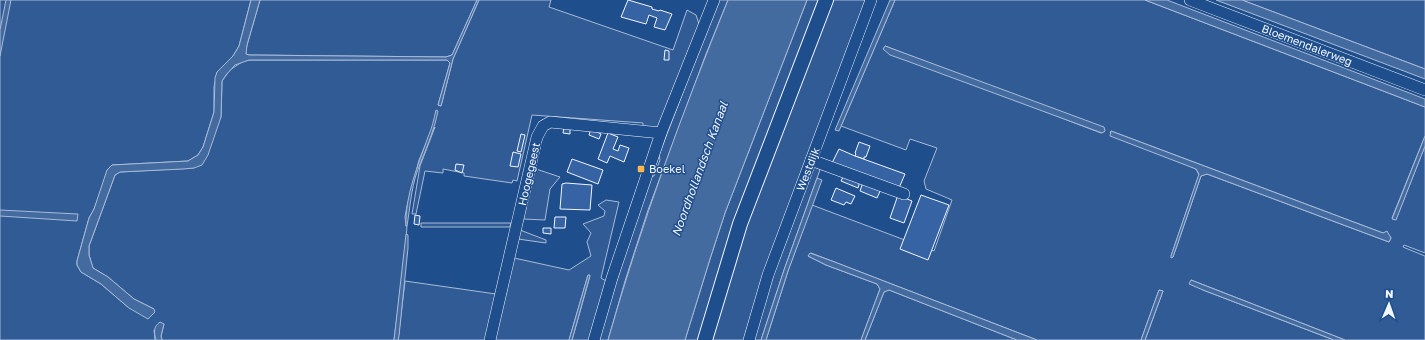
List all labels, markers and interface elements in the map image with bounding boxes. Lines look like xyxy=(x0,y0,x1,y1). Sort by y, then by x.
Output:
street label: Bloemendalerweg xyxy=(1260,21,1354,68)
water label: Noordhollandsch Kanaal xyxy=(668,98,731,238)
street label: Hoogegeest xyxy=(515,141,542,207)
street label: Westdijk xyxy=(793,145,822,192)
place label: Boekel xyxy=(649,162,686,175)
marker: Boekel xyxy=(636,164,646,174)
north arrow xyxy=(1369,284,1409,324)
text: N xyxy=(1385,287,1394,300)

